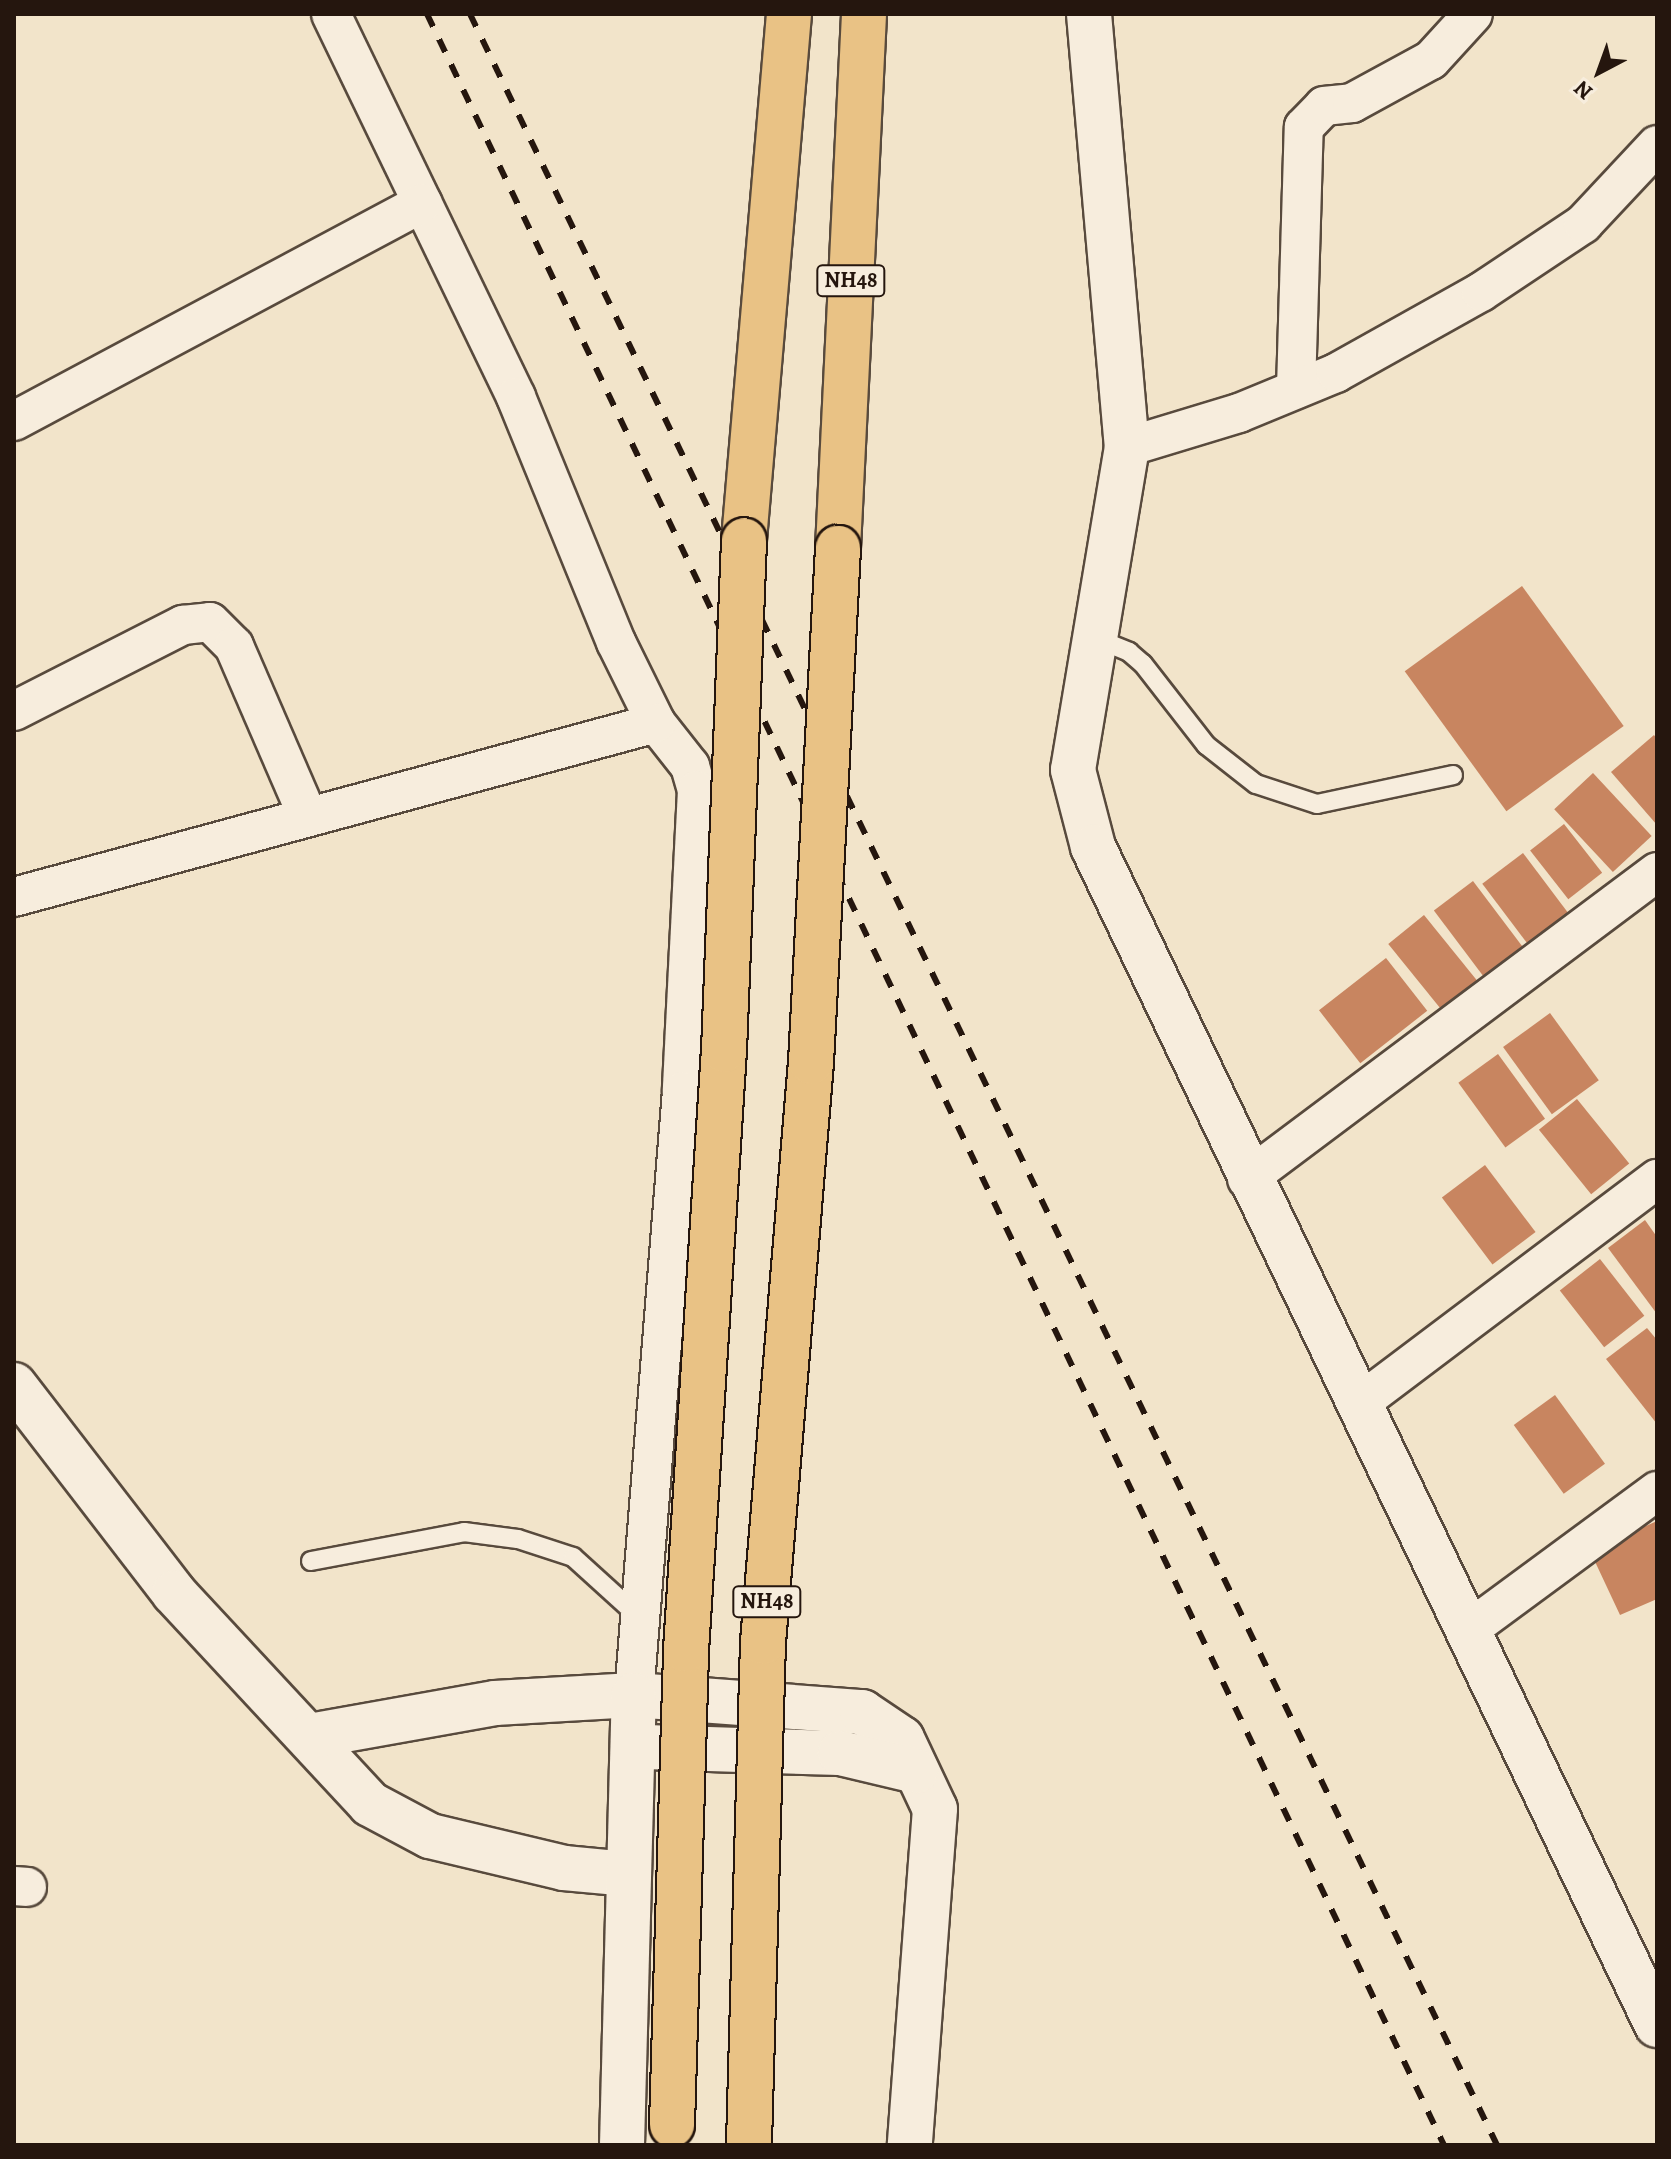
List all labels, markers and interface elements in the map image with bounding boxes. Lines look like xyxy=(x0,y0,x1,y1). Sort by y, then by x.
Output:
north arrow xyxy=(1559,32,1639,112)
text: N xyxy=(1567,74,1599,107)
road number: NH48 xyxy=(815,263,887,299)
road number: NH48 xyxy=(731,1584,803,1620)

